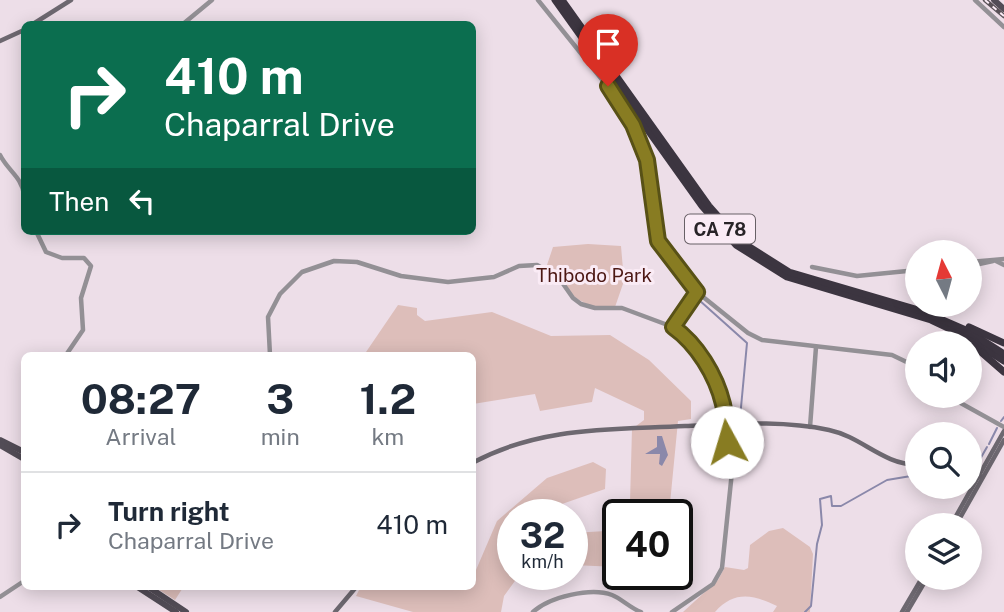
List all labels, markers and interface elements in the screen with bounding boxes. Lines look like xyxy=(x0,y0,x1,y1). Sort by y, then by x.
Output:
pin xyxy=(578,14,638,86)
icon: arrive xyxy=(589,25,627,63)
text: 410 m xyxy=(164,47,304,105)
icon: right xyxy=(49,49,140,140)
text: Chaparral Drive xyxy=(164,106,395,143)
icon: left xyxy=(123,182,161,220)
text: Then xyxy=(49,186,109,217)
road number: CA 78 xyxy=(685,214,755,244)
north arrow xyxy=(905,240,982,317)
map controls xyxy=(905,240,982,590)
park label: Thibodo Park xyxy=(536,264,652,286)
button: sound xyxy=(905,331,982,408)
text: 08:27 xyxy=(81,374,201,423)
text: 3 xyxy=(266,374,294,423)
text: 1.2 xyxy=(359,374,416,423)
position arrow xyxy=(690,405,764,479)
button: search xyxy=(905,422,982,499)
text: Arrival xyxy=(105,423,176,450)
text: min xyxy=(261,423,300,450)
text: km xyxy=(371,423,404,450)
text: Turn right xyxy=(108,496,230,527)
speed limit sign: 40 xyxy=(602,499,693,590)
icon: right xyxy=(49,506,87,544)
text: 410 m xyxy=(376,509,448,540)
button: layers xyxy=(905,513,982,590)
text: 32 xyxy=(520,515,565,556)
text: Chaparral Drive xyxy=(108,527,274,554)
text: km/h xyxy=(521,551,564,572)

